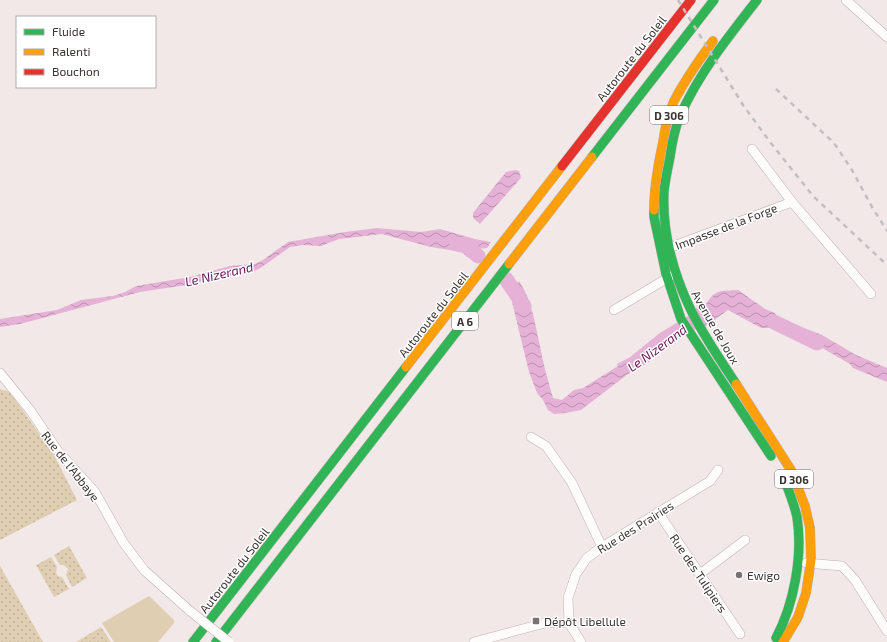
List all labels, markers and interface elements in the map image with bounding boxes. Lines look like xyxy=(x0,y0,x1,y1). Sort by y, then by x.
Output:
street label: Autoroute du Soleil xyxy=(593,12,669,103)
legend xyxy=(16,16,156,88)
text: Fluide xyxy=(52,24,85,38)
text: Ralenti xyxy=(52,44,91,58)
text: Bouchon xyxy=(52,64,100,78)
road number: D 306 xyxy=(650,106,688,124)
street label: Impasse de la Forge xyxy=(673,200,779,252)
water label: Le Nizerand xyxy=(183,258,255,290)
street label: Autoroute du Soleil xyxy=(395,268,471,359)
street label: Avenue de Joux xyxy=(689,288,743,367)
road number: A 6 xyxy=(452,312,478,330)
water label: Le Nizerand xyxy=(624,321,690,375)
street label: Rue de l'Abbaye xyxy=(39,428,103,504)
road number: D 306 xyxy=(775,470,813,488)
street label: Rue des Prairies xyxy=(594,498,676,556)
street label: Autoroute du Soleil xyxy=(196,524,272,615)
street label: Rue des Tulipiers xyxy=(668,531,730,615)
place label: Ewigo xyxy=(747,568,780,582)
marker: Ewigo xyxy=(734,570,744,580)
place label: Dépôt Libellule xyxy=(544,614,626,628)
marker: Dépôt Libellule xyxy=(531,616,541,626)

